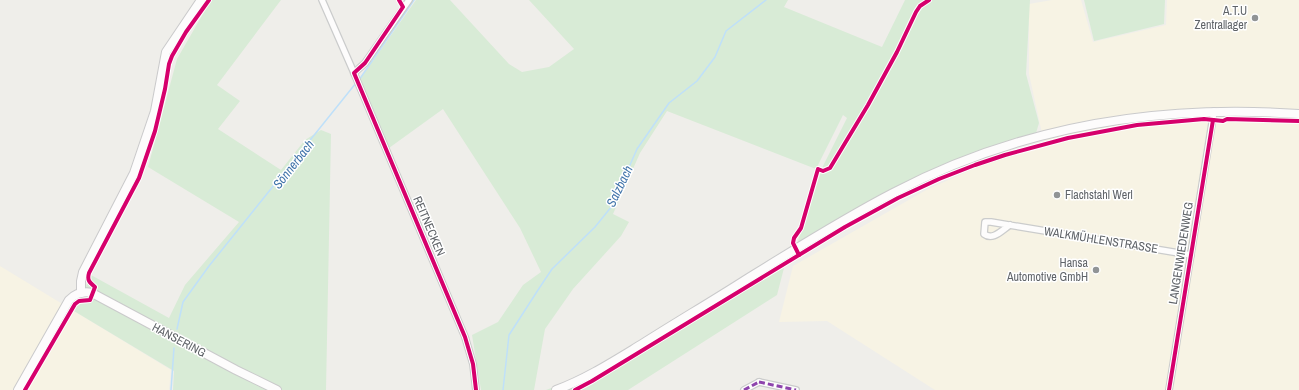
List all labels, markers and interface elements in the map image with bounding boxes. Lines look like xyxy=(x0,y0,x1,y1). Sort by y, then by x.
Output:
place label: A.T.U Zentrallager xyxy=(1194,3,1248,33)
marker: A.T.U Zentrallager xyxy=(1250,13,1260,23)
water label: Sönnerbach xyxy=(269,136,318,192)
water label: Salzbach xyxy=(602,163,637,210)
place label: Flachstahl Werl xyxy=(1065,187,1133,203)
marker: Flachstahl Werl xyxy=(1052,190,1062,200)
street label: REITNECKEN xyxy=(409,194,449,258)
street label: LANGENWIEDENWEG xyxy=(1165,201,1197,305)
street label: WALKMÜHLENSTRASSE xyxy=(1043,222,1159,257)
place label: Hansa Automotive GmbH xyxy=(1006,255,1089,285)
marker: Hansa Automotive GmbH xyxy=(1091,265,1101,275)
street label: HANSERING xyxy=(149,319,209,361)

